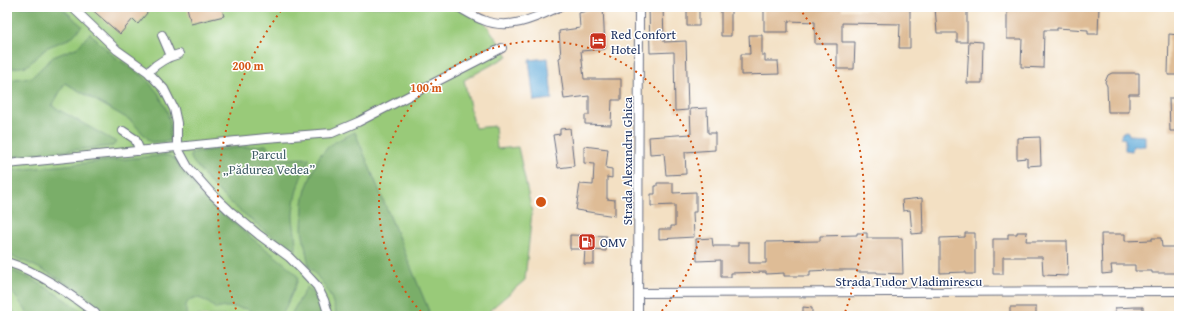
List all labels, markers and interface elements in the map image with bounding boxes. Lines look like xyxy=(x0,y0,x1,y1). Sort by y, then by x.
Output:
place label: Red Confort Hotel xyxy=(611,25,677,59)
hotel icon: Red Confort Hotel xyxy=(588,31,608,51)
text: 200 m xyxy=(232,57,265,74)
text: 100 m xyxy=(410,79,443,96)
street label: Strada Alexandru Ghica xyxy=(618,96,637,225)
park label: Parcul „Pădurea Vedea” xyxy=(223,145,315,179)
centre of rings xyxy=(534,195,548,209)
fuel station icon: OMV xyxy=(577,232,597,252)
place label: OMV xyxy=(600,233,628,252)
street label: Strada Tudor Vladimirescu xyxy=(836,272,982,291)

